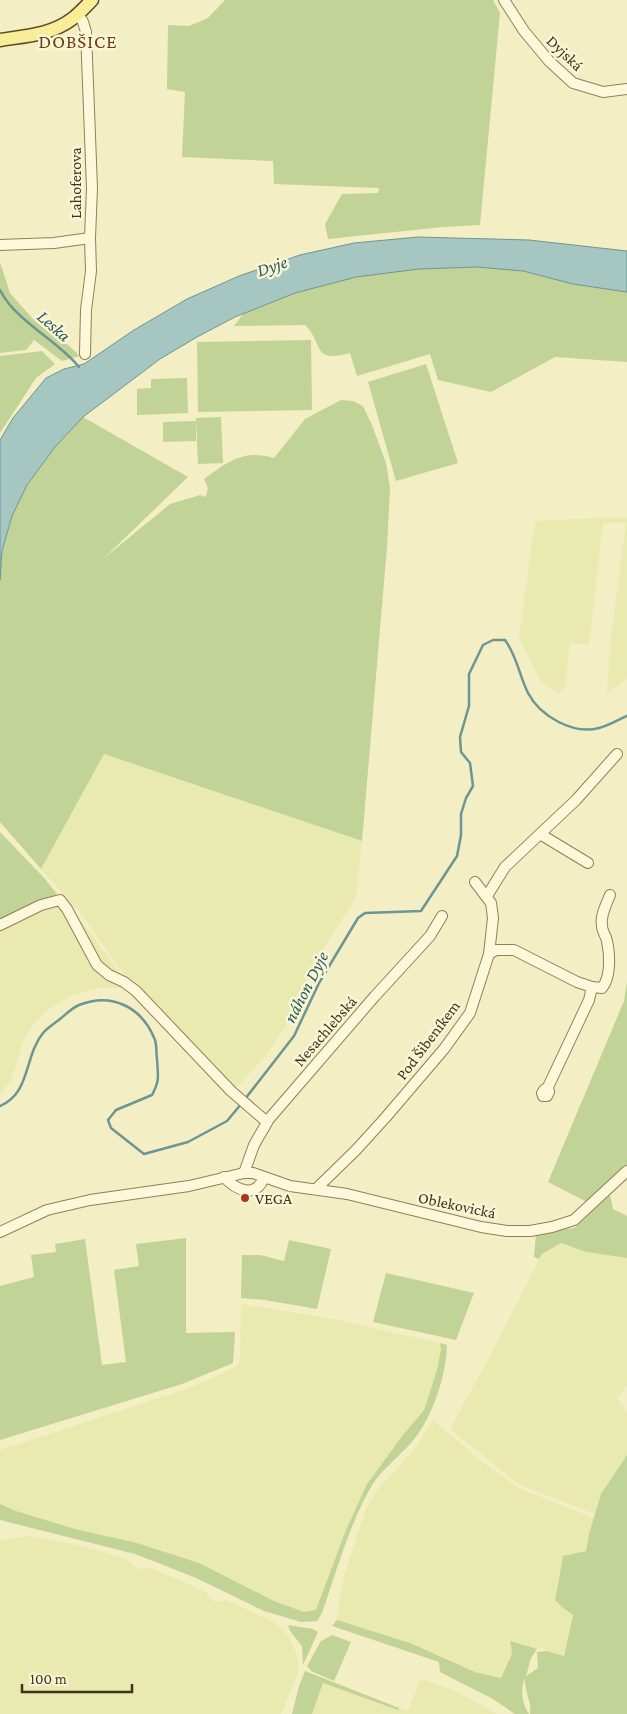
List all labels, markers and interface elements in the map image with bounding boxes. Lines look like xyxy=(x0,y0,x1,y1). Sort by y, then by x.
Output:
district label: DOBŠICE xyxy=(39,31,117,52)
street label: Dyjská xyxy=(543,32,587,75)
street label: Lahoferova xyxy=(67,147,84,219)
water label: Dyje xyxy=(254,251,290,281)
water label: Leska xyxy=(33,306,75,346)
water label: náhon Dyje xyxy=(280,948,333,1026)
street label: Nesachlebská xyxy=(290,992,360,1069)
street label: Pod Šibeníkem xyxy=(393,997,463,1083)
street label: Oblekovická xyxy=(417,1189,498,1222)
place label: VEGA xyxy=(255,1190,293,1207)
marker: VEGA xyxy=(239,1192,251,1204)
scale bar xyxy=(22,1662,132,1694)
text: 100 m xyxy=(30,1671,67,1687)

